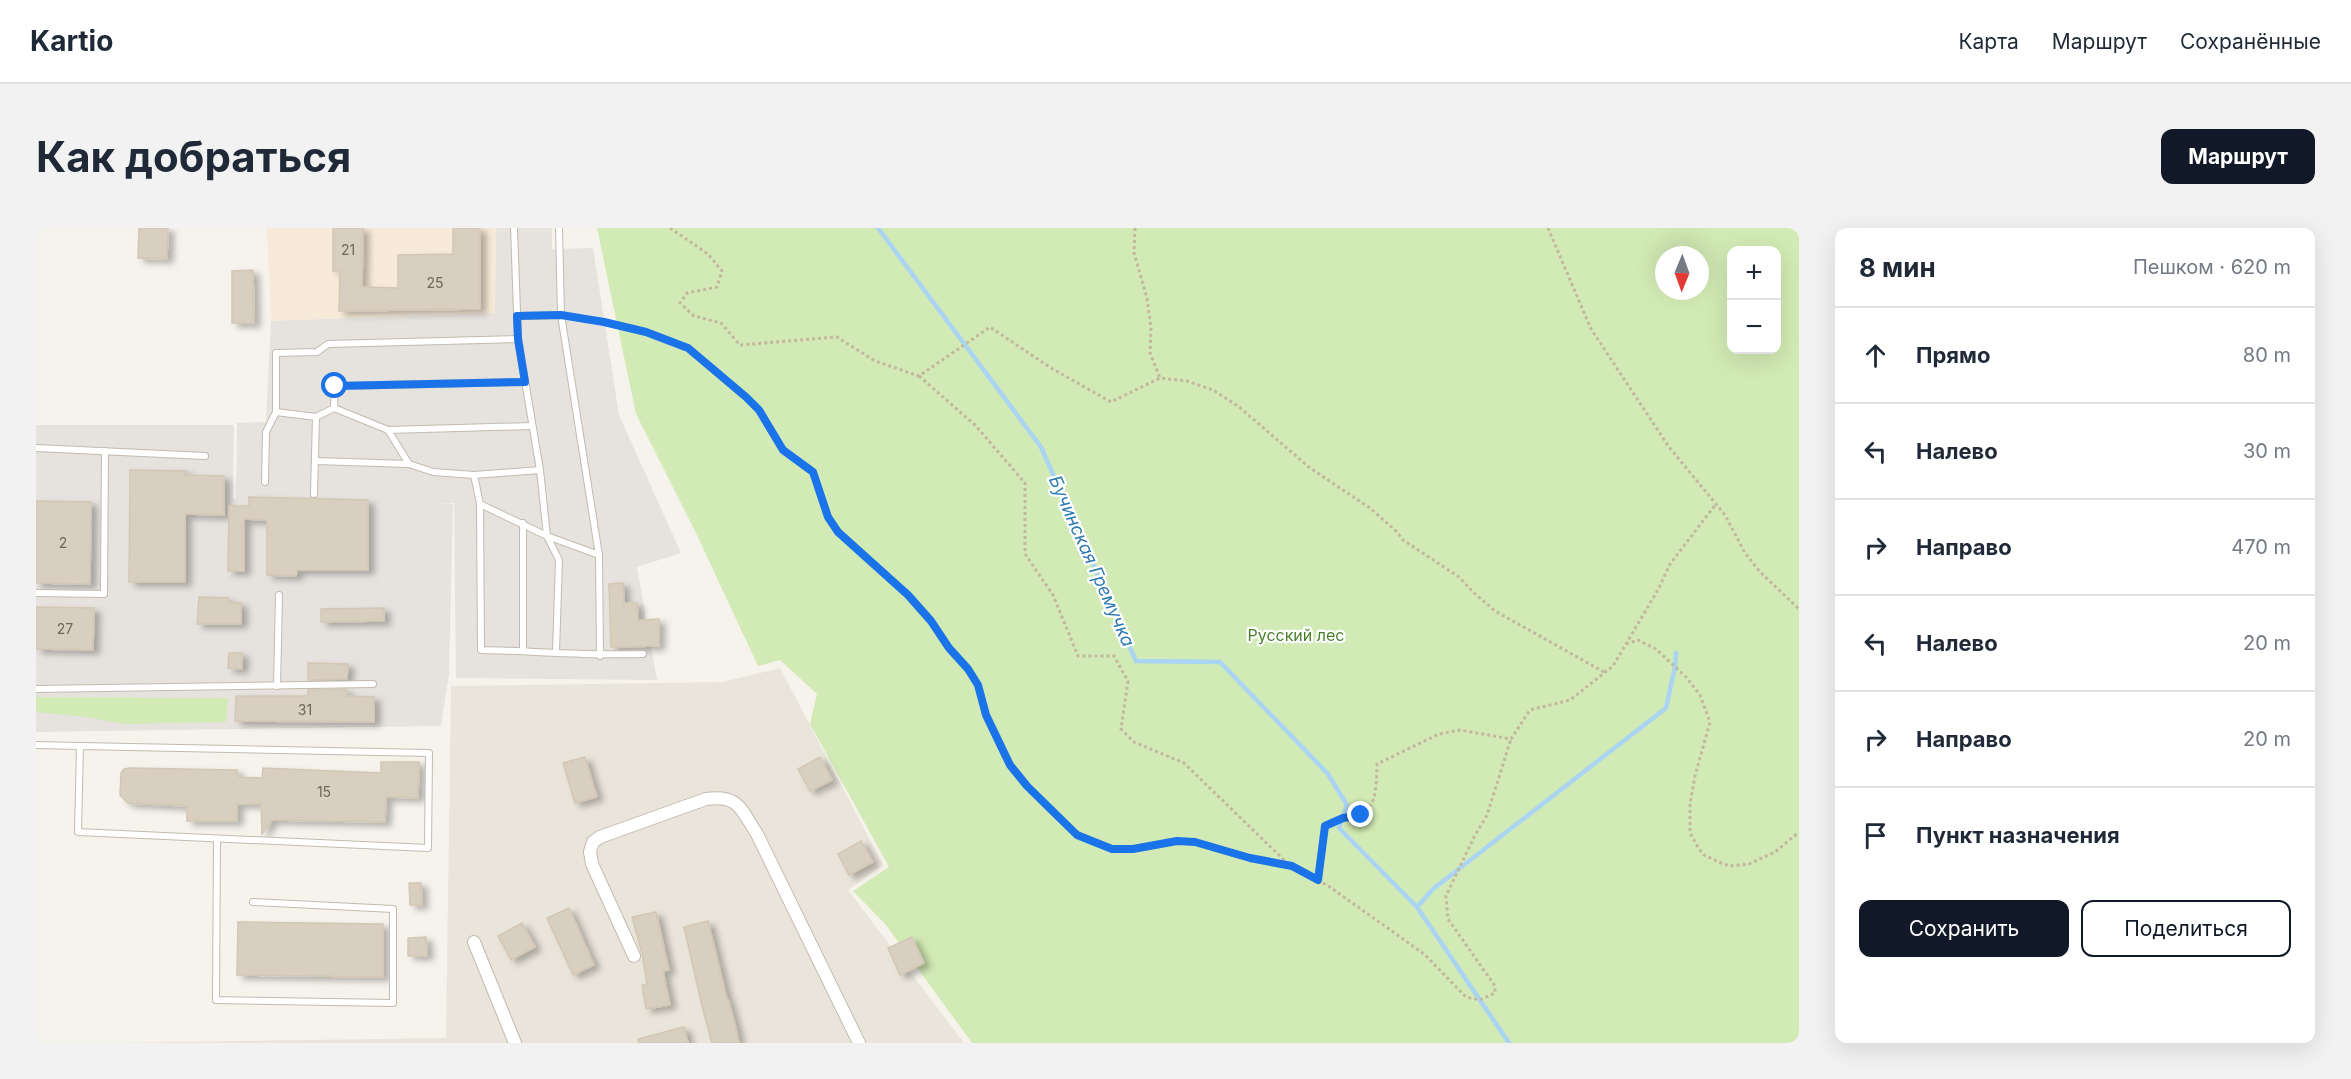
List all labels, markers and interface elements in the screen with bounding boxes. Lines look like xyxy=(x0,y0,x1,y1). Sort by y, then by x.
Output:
text: Kartio xyxy=(30,24,113,58)
text: Карта xyxy=(1958,29,2019,54)
text: Маршрут xyxy=(2052,29,2147,54)
text: Сохранённые xyxy=(2180,29,2321,54)
button: Маршрут xyxy=(2161,129,2315,184)
text: Как добраться xyxy=(36,131,351,182)
house number: 21 xyxy=(341,241,355,258)
north arrow xyxy=(1655,246,1709,300)
map controls xyxy=(1727,246,1781,354)
button: + xyxy=(1727,246,1781,300)
text: 8 мин xyxy=(1859,252,1936,283)
text: Пешком · 620 m xyxy=(2133,255,2291,279)
house number: 25 xyxy=(426,274,444,291)
button: − xyxy=(1727,300,1781,354)
icon: ahead xyxy=(1859,339,1892,372)
text: Прямо xyxy=(1916,342,1990,368)
text: 80 m xyxy=(2243,343,2291,367)
route start xyxy=(321,372,347,398)
icon: left xyxy=(1859,435,1892,468)
text: Налево xyxy=(1916,438,1998,464)
text: 30 m xyxy=(2243,439,2291,463)
water label: Бучинская Гремучка xyxy=(1045,472,1139,650)
icon: right xyxy=(1859,531,1892,564)
house number: 2 xyxy=(59,534,67,551)
text: Направо xyxy=(1916,534,2012,560)
text: 470 m xyxy=(2231,535,2291,559)
house number: 27 xyxy=(57,620,73,637)
park label: Русский лес xyxy=(1248,625,1344,645)
icon: left xyxy=(1859,627,1892,660)
text: Налево xyxy=(1916,630,1998,656)
text: 20 m xyxy=(2243,631,2291,655)
house number: 31 xyxy=(298,701,312,718)
icon: right xyxy=(1859,723,1892,756)
text: Направо xyxy=(1916,726,2012,752)
text: 20 m xyxy=(2243,727,2291,751)
house number: 15 xyxy=(317,783,331,800)
route end xyxy=(1347,801,1373,827)
icon: arrive xyxy=(1859,819,1892,852)
text: Пункт назначения xyxy=(1916,822,2120,848)
button: Сохранить xyxy=(1859,900,2069,957)
button: Поделиться xyxy=(2081,900,2291,957)

